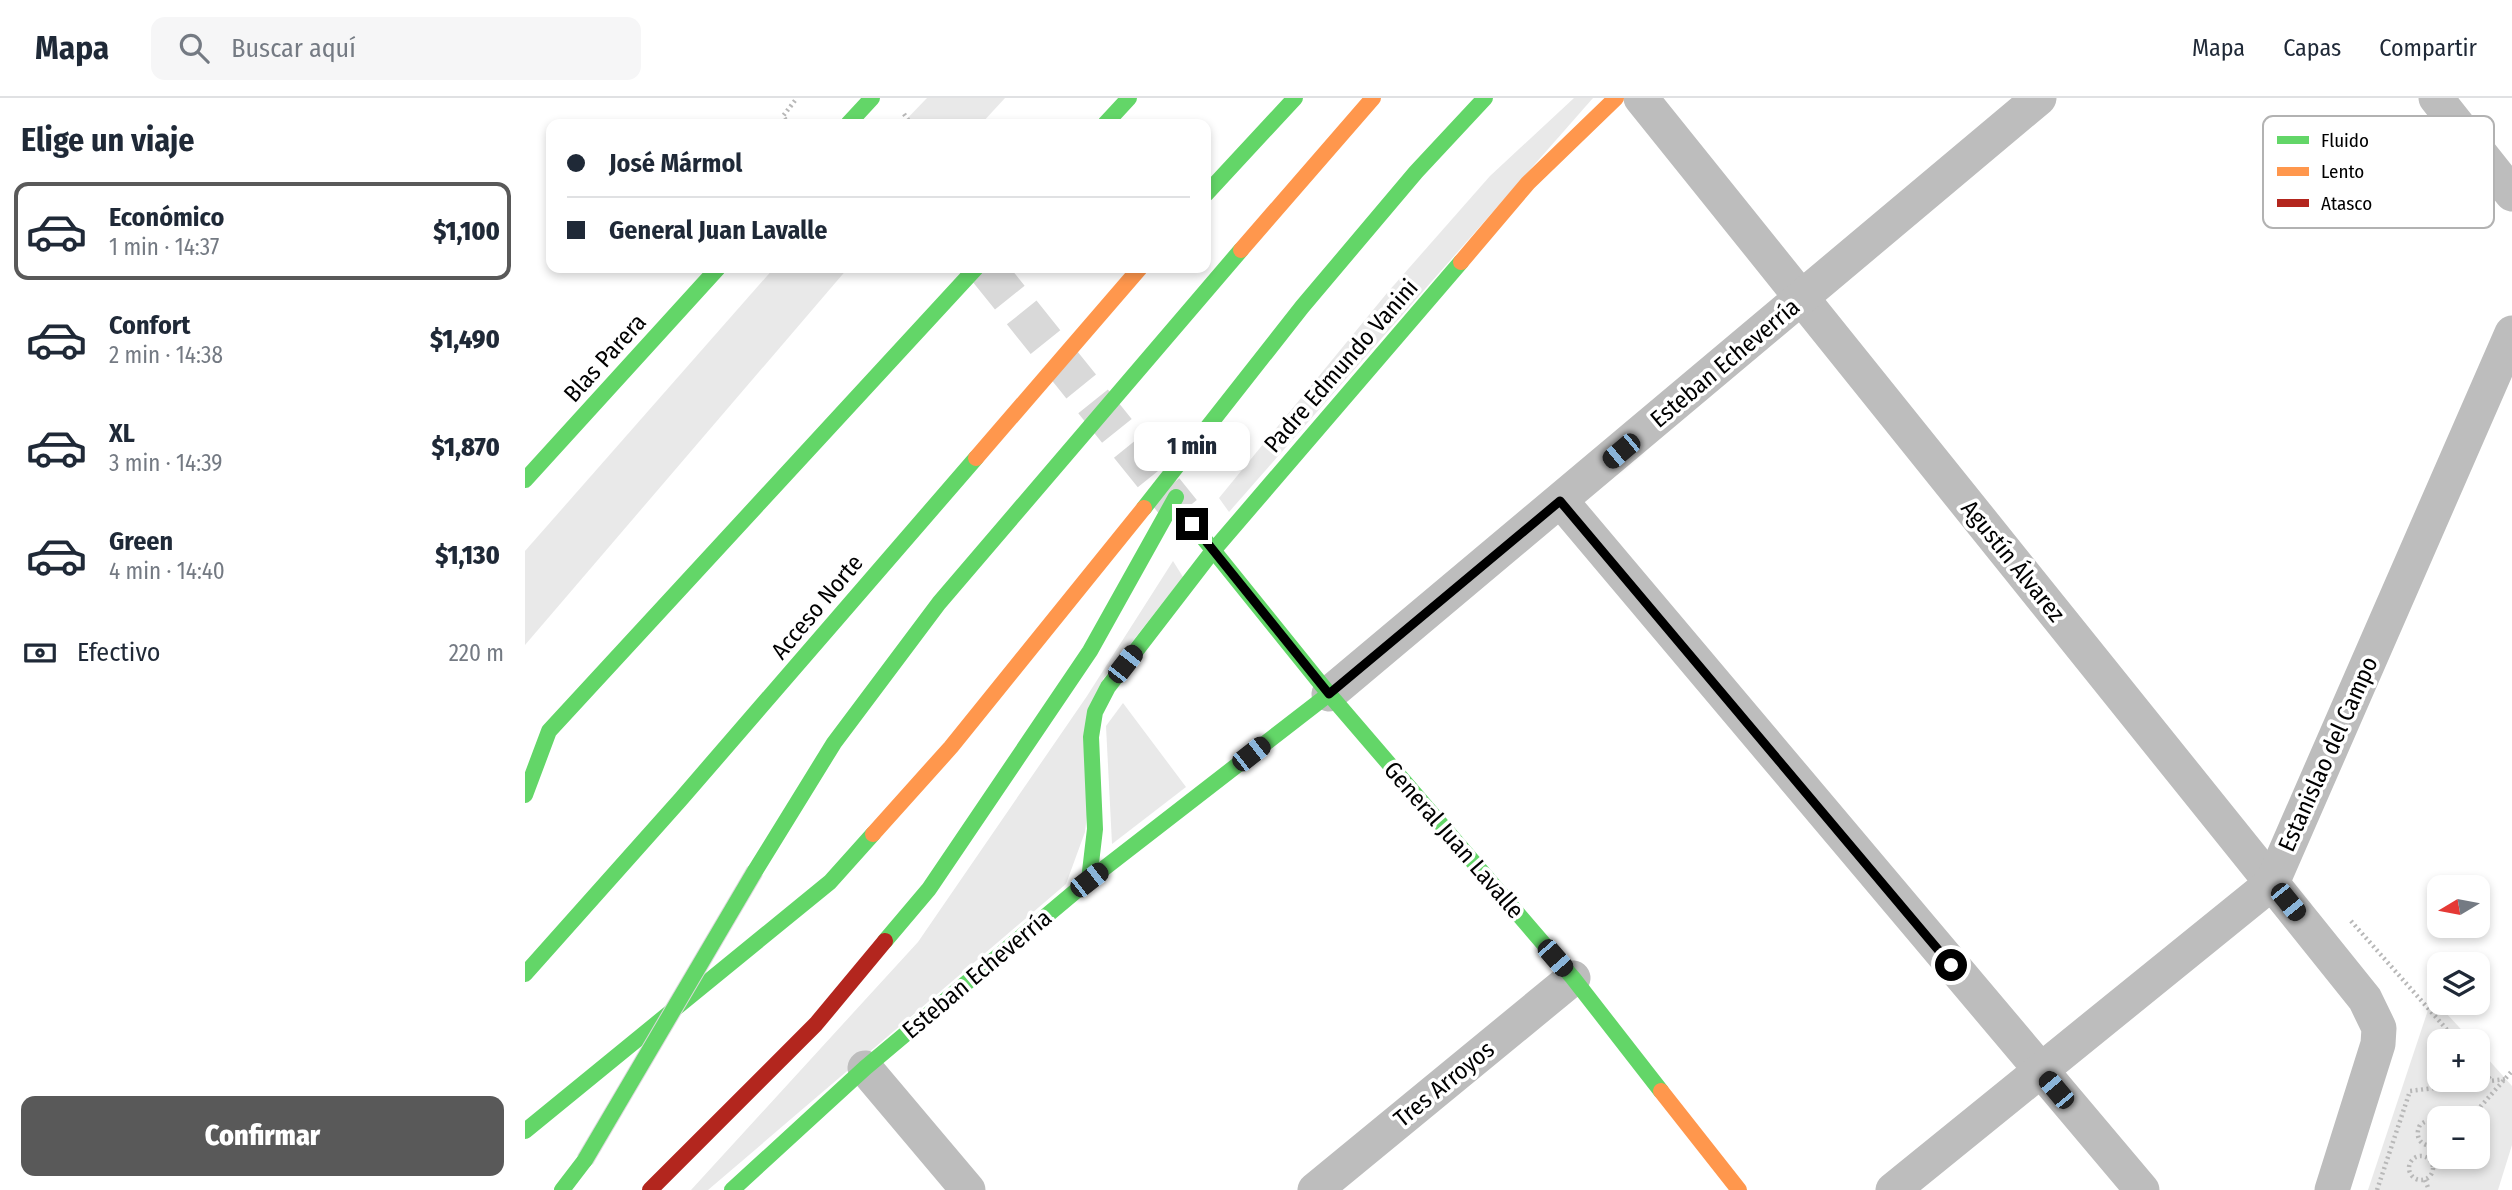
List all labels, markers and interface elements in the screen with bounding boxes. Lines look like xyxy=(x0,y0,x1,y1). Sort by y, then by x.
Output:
search box xyxy=(151,17,641,80)
text: Mapa xyxy=(35,28,109,68)
icon: search xyxy=(175,29,213,67)
text: Buscar aquí xyxy=(231,33,356,64)
text: Mapa xyxy=(2192,34,2245,62)
text: Capas xyxy=(2283,34,2341,62)
text: Compartir xyxy=(2379,34,2477,62)
legend xyxy=(2263,116,2494,228)
text: Elige un viaje xyxy=(21,121,194,159)
text: Fluido xyxy=(2321,129,2369,152)
text: José Mármol xyxy=(609,148,742,179)
text: Lento xyxy=(2321,160,2364,183)
text: Atasco xyxy=(2321,192,2372,215)
icon: car xyxy=(25,200,88,263)
text: Económico xyxy=(109,202,224,233)
text: General Juan Lavalle xyxy=(609,215,827,246)
text: $1,100 xyxy=(433,216,500,247)
text: 1 min · 14:37 xyxy=(109,233,219,261)
street label: Padre Edmundo Vanini xyxy=(1258,274,1424,458)
street label: Esteban Echeverría xyxy=(1645,293,1805,433)
icon: car xyxy=(25,308,88,371)
street label: Blas Parera xyxy=(558,308,652,408)
text: Confort xyxy=(109,310,190,341)
text: $1,490 xyxy=(430,324,500,355)
text: 2 min · 14:38 xyxy=(109,341,223,369)
icon: car xyxy=(25,416,88,479)
text: XL xyxy=(109,418,135,449)
callout: 1 min xyxy=(1134,422,1250,472)
car xyxy=(1599,429,1644,473)
text: $1,870 xyxy=(432,432,500,463)
text: 1 min xyxy=(1167,432,1217,460)
text: 3 min · 14:39 xyxy=(109,449,223,477)
street label: Agustín Álvarez xyxy=(1955,494,2071,627)
route end xyxy=(1176,508,1208,540)
icon: car xyxy=(25,524,88,587)
text: Green xyxy=(109,526,173,557)
text: $1,130 xyxy=(435,540,500,571)
street label: Acceso Norte xyxy=(765,549,869,665)
text: 4 min · 14:40 xyxy=(109,557,225,585)
icon: cash xyxy=(21,634,59,672)
text: Efectivo xyxy=(77,637,161,668)
text: 220 m xyxy=(449,639,504,667)
car xyxy=(1104,641,1147,687)
street label: Estanislao del Campo xyxy=(2272,652,2384,856)
car xyxy=(1228,733,1275,775)
street label: General Juan Lavalle xyxy=(1378,756,1530,924)
car xyxy=(1066,859,1113,901)
north arrow xyxy=(2427,875,2490,938)
map controls xyxy=(2427,875,2490,1169)
car xyxy=(2267,879,2310,925)
street label: Esteban Echeverría xyxy=(897,904,1057,1044)
car xyxy=(1534,935,1577,981)
route start xyxy=(1935,949,1967,981)
button: layers xyxy=(2427,952,2490,1015)
button: + xyxy=(2427,1029,2490,1092)
street label: Tres Arroyos xyxy=(1388,1035,1500,1133)
car xyxy=(2035,1067,2078,1113)
button: Confirmar xyxy=(21,1096,504,1176)
button: − xyxy=(2427,1106,2490,1169)

